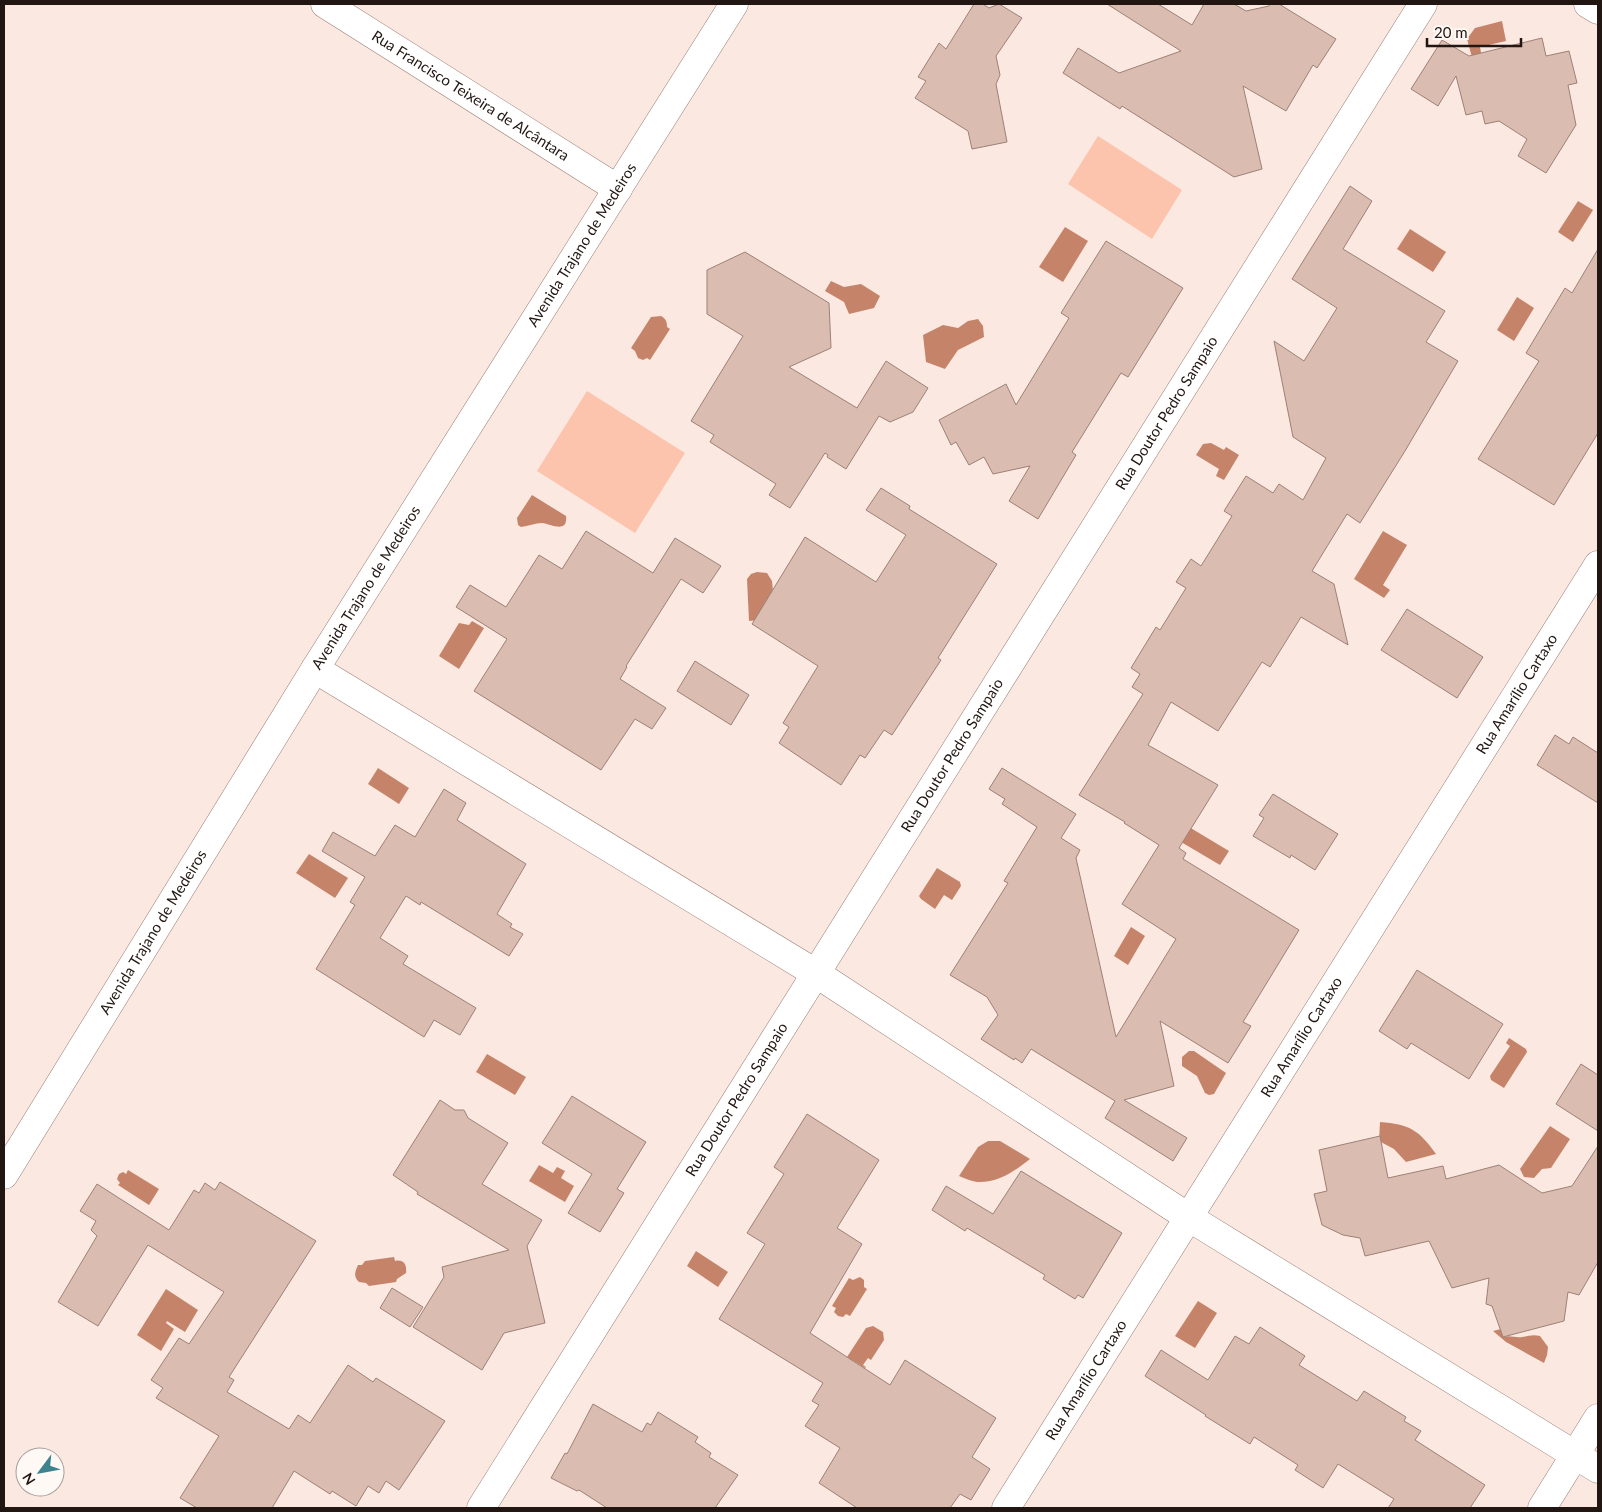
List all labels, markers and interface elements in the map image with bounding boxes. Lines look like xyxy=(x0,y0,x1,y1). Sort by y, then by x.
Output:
scale bar xyxy=(1427,15,1521,47)
text: 20 m xyxy=(1434,23,1468,41)
street label: Rua Francisco Teixeira de Alcântara xyxy=(369,26,573,164)
street label: Avenida Trajano de Medeiros xyxy=(523,159,640,330)
street label: Rua Doutor Pedro Sampaio xyxy=(1111,332,1221,493)
street label: Avenida Trajano de Medeiros xyxy=(307,502,424,672)
street label: Rua Amarílio Cartaxo xyxy=(1472,630,1561,757)
street label: Rua Doutor Pedro Sampaio xyxy=(897,675,1006,835)
street label: Avenida Trajano de Medeiros xyxy=(95,846,210,1017)
street label: Rua Amarílio Cartaxo xyxy=(1256,973,1345,1100)
street label: Rua Doutor Pedro Sampaio xyxy=(681,1019,791,1179)
street label: Rua Amarílio Cartaxo xyxy=(1041,1316,1130,1443)
north arrow xyxy=(15,1447,65,1497)
text: N xyxy=(18,1470,39,1488)

